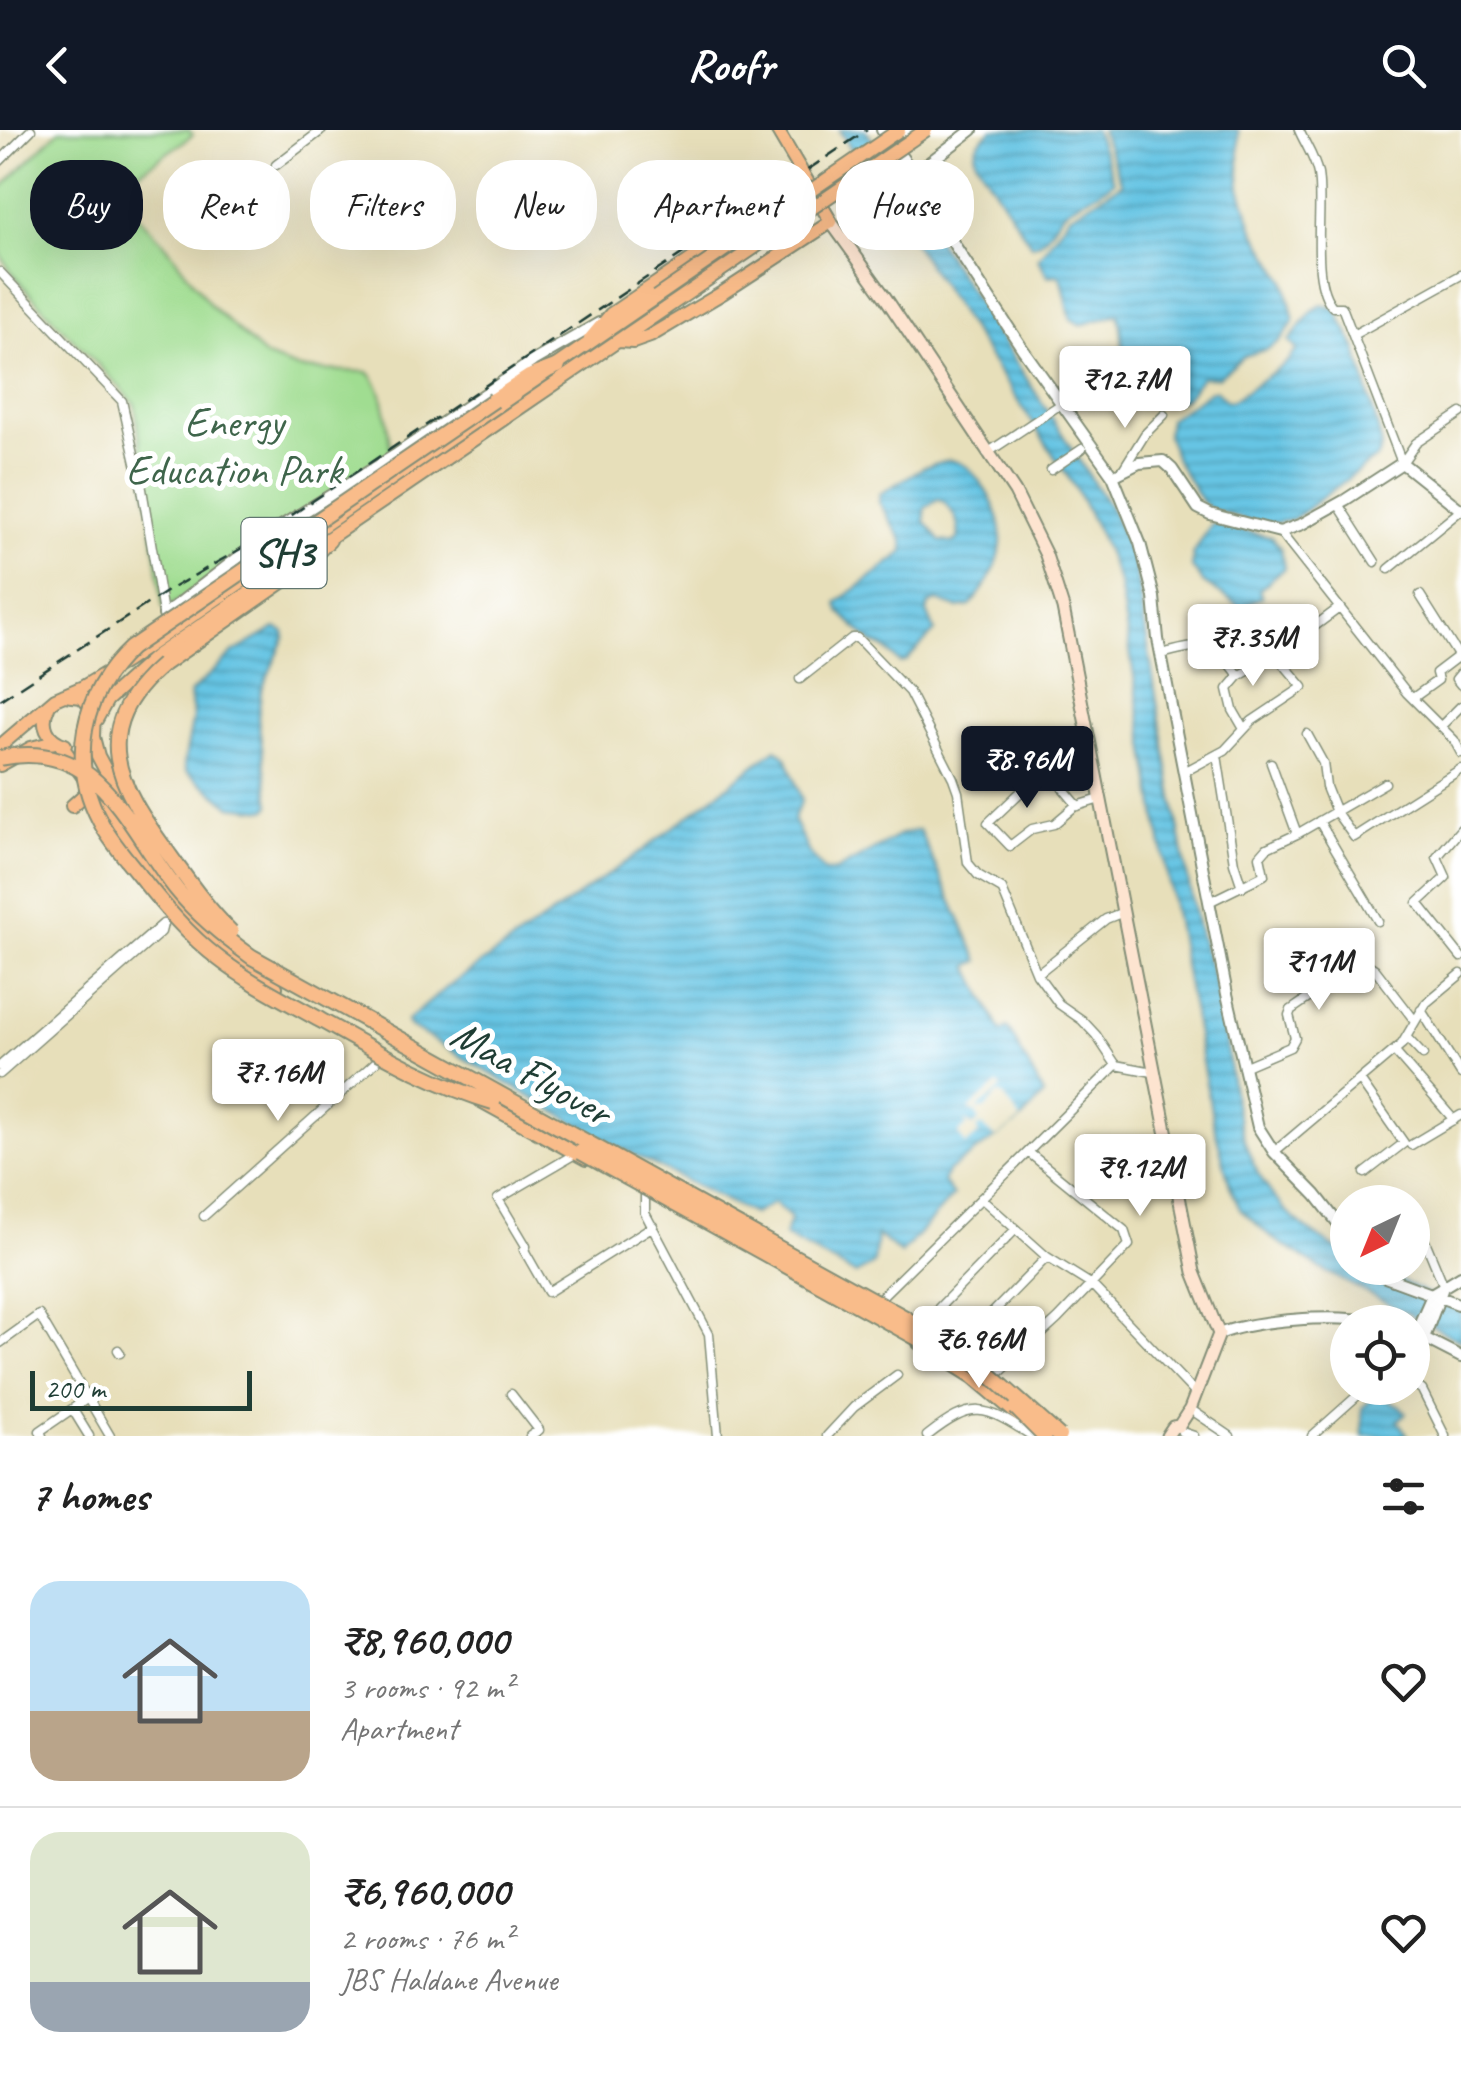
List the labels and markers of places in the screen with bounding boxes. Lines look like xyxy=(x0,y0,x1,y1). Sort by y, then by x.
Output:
pin: ₹12.7M xyxy=(1044,346,1206,431)
pin: ₹7.35M xyxy=(1172,604,1334,689)
pin: ₹8.96M xyxy=(946,726,1108,811)
pin: ₹11M xyxy=(1260,928,1378,1013)
pin: ₹7.16M xyxy=(197,1039,359,1124)
pin: ₹9.12M xyxy=(1059,1134,1221,1219)
pin: ₹6.96M xyxy=(898,1306,1060,1391)

